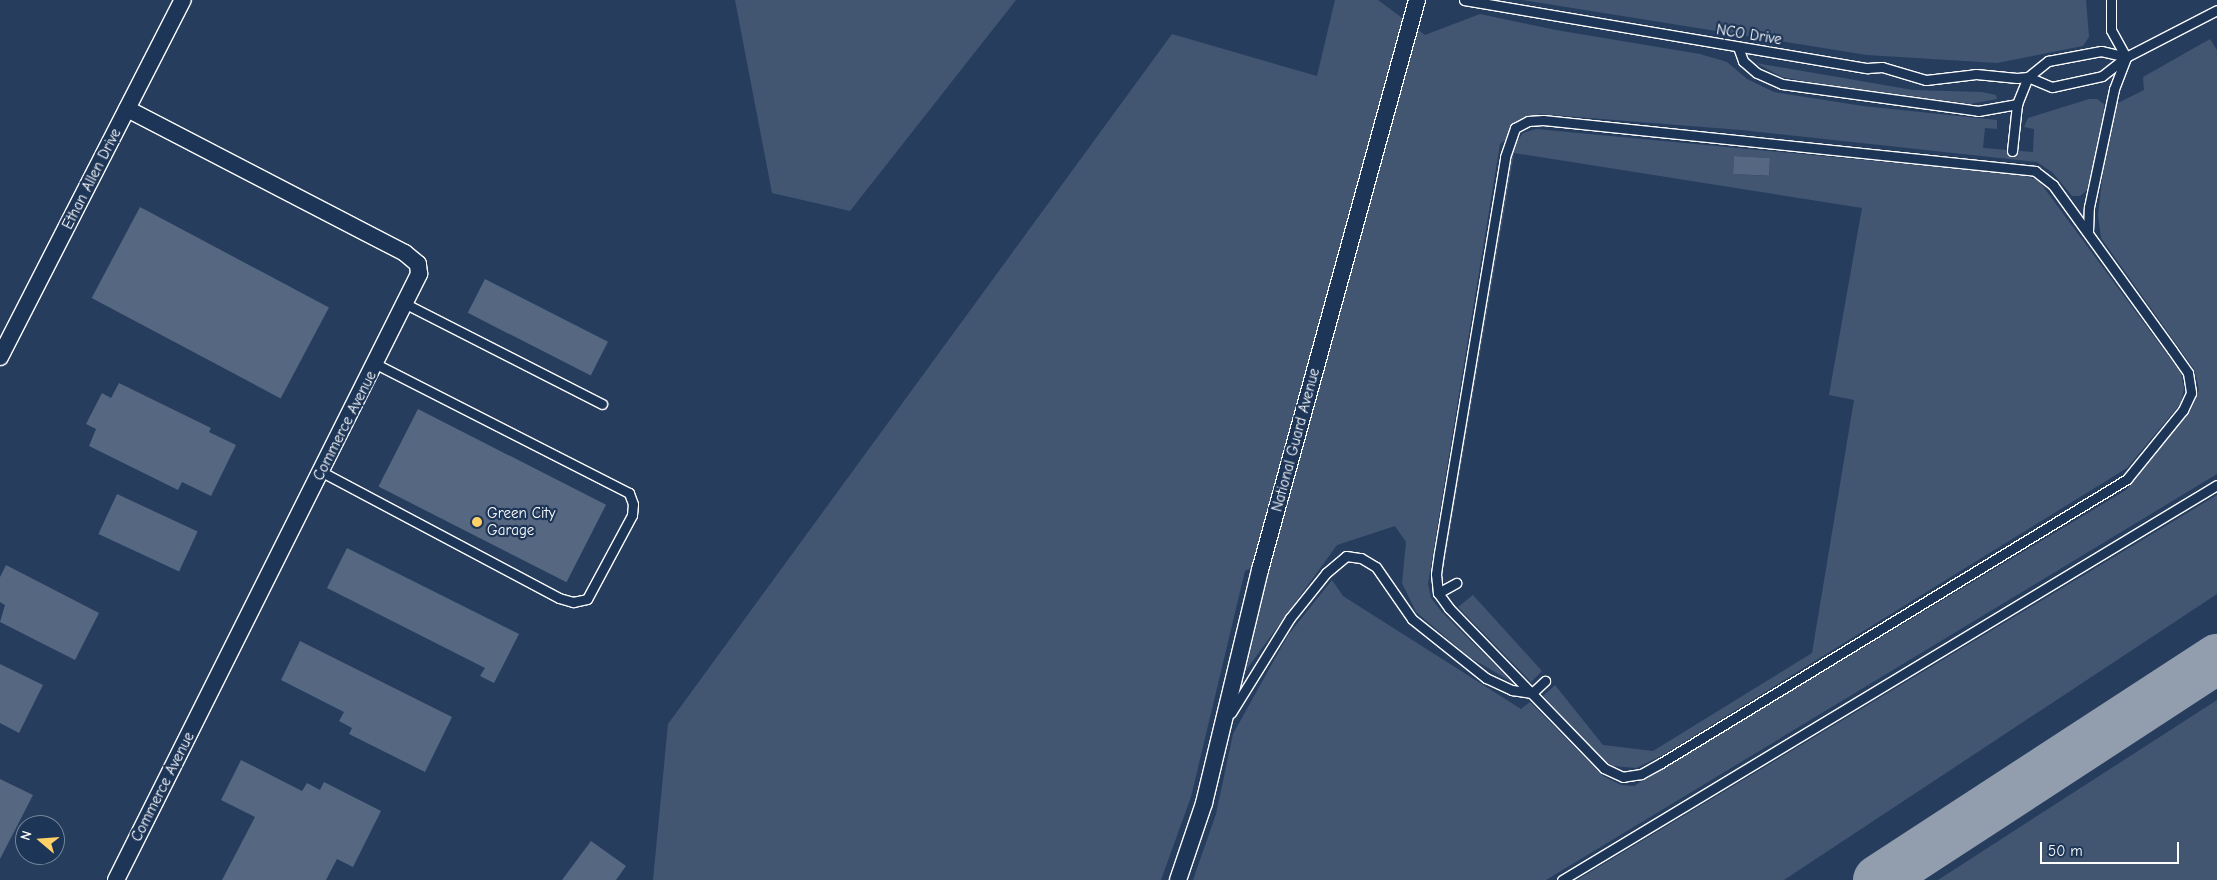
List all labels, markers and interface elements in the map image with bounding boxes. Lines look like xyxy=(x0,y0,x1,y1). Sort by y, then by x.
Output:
street label: NCO Drive xyxy=(1715,21,1783,49)
street label: Ethan Allen Drive xyxy=(59,126,125,232)
street label: National Guard Avenue xyxy=(1268,366,1324,514)
street label: Commerce Avenue xyxy=(310,368,380,484)
place label: Green City Garage xyxy=(487,504,555,539)
marker: Green City Garage xyxy=(471,516,483,528)
street label: Commerce Avenue xyxy=(128,729,198,845)
north arrow xyxy=(15,815,65,865)
text: N xyxy=(17,829,36,842)
scale bar xyxy=(2042,832,2181,864)
text: 50 m xyxy=(2048,842,2083,860)

